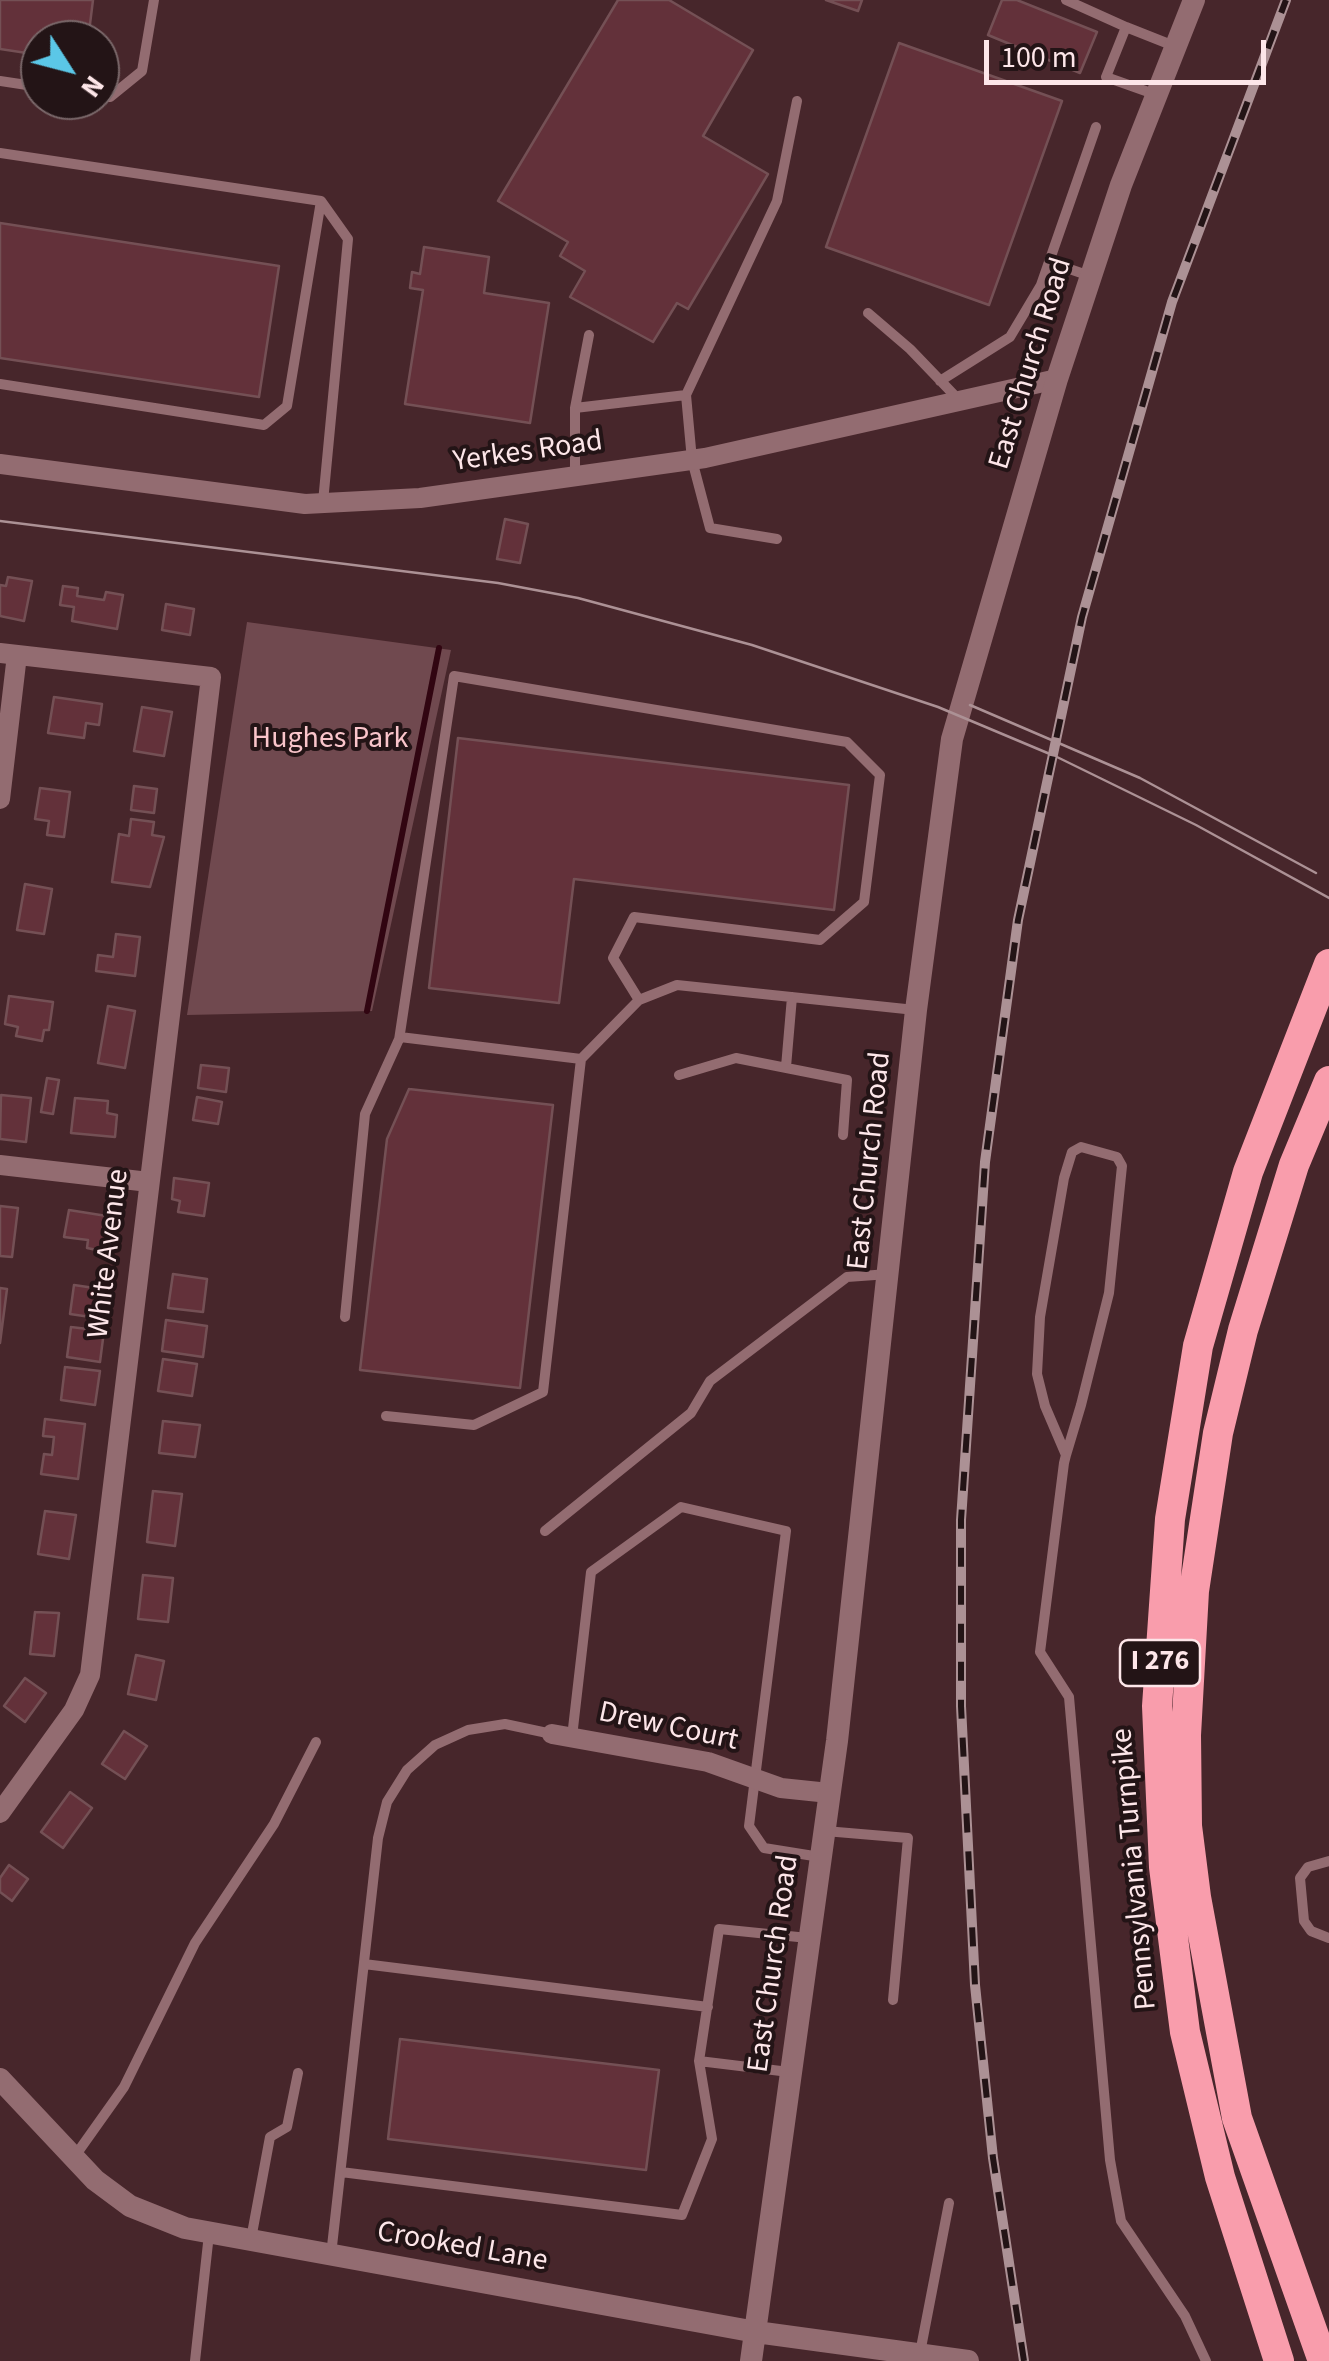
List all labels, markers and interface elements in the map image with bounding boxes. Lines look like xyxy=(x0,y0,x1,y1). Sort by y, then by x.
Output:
north arrow xyxy=(20,20,120,120)
scale bar xyxy=(989,20,1272,82)
text: 100 m xyxy=(1001,36,1077,79)
text: N xyxy=(71,67,114,106)
street label: East Church Road xyxy=(983,254,1081,474)
street label: Yerkes Road xyxy=(451,425,605,481)
park label: Hughes Park xyxy=(252,722,408,758)
street label: East Church Road xyxy=(842,1050,900,1272)
street label: White Avenue xyxy=(82,1167,138,1341)
road number: I 276 xyxy=(1120,1640,1200,1686)
street label: Drew Court xyxy=(595,1696,741,1760)
street label: Pennsylvania Turnpike xyxy=(1106,1727,1166,2011)
street label: East Church Road xyxy=(742,1853,808,2075)
street label: Crooked Lane xyxy=(374,2215,550,2281)

